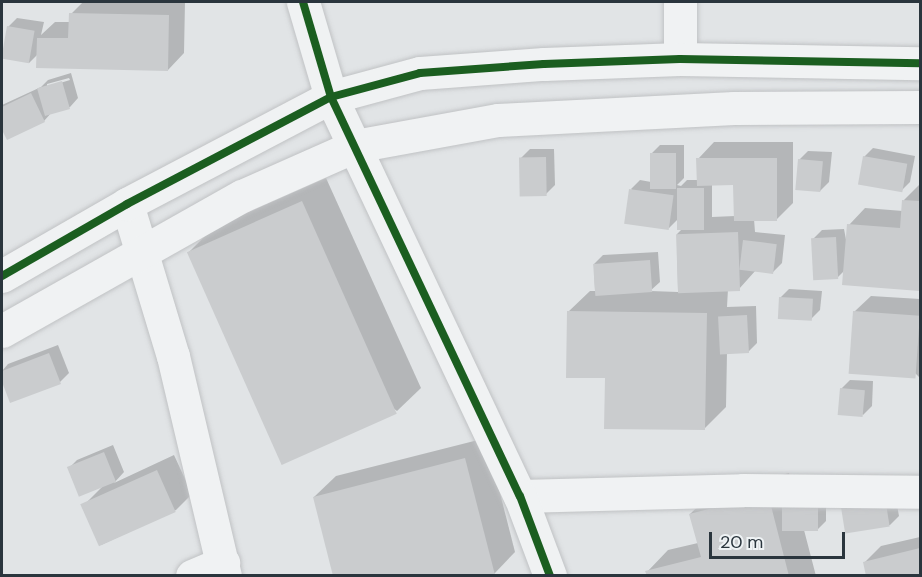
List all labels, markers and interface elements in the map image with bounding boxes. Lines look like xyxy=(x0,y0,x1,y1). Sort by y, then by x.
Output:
scale bar xyxy=(712,520,848,558)
text: 20 m xyxy=(720,530,763,554)

